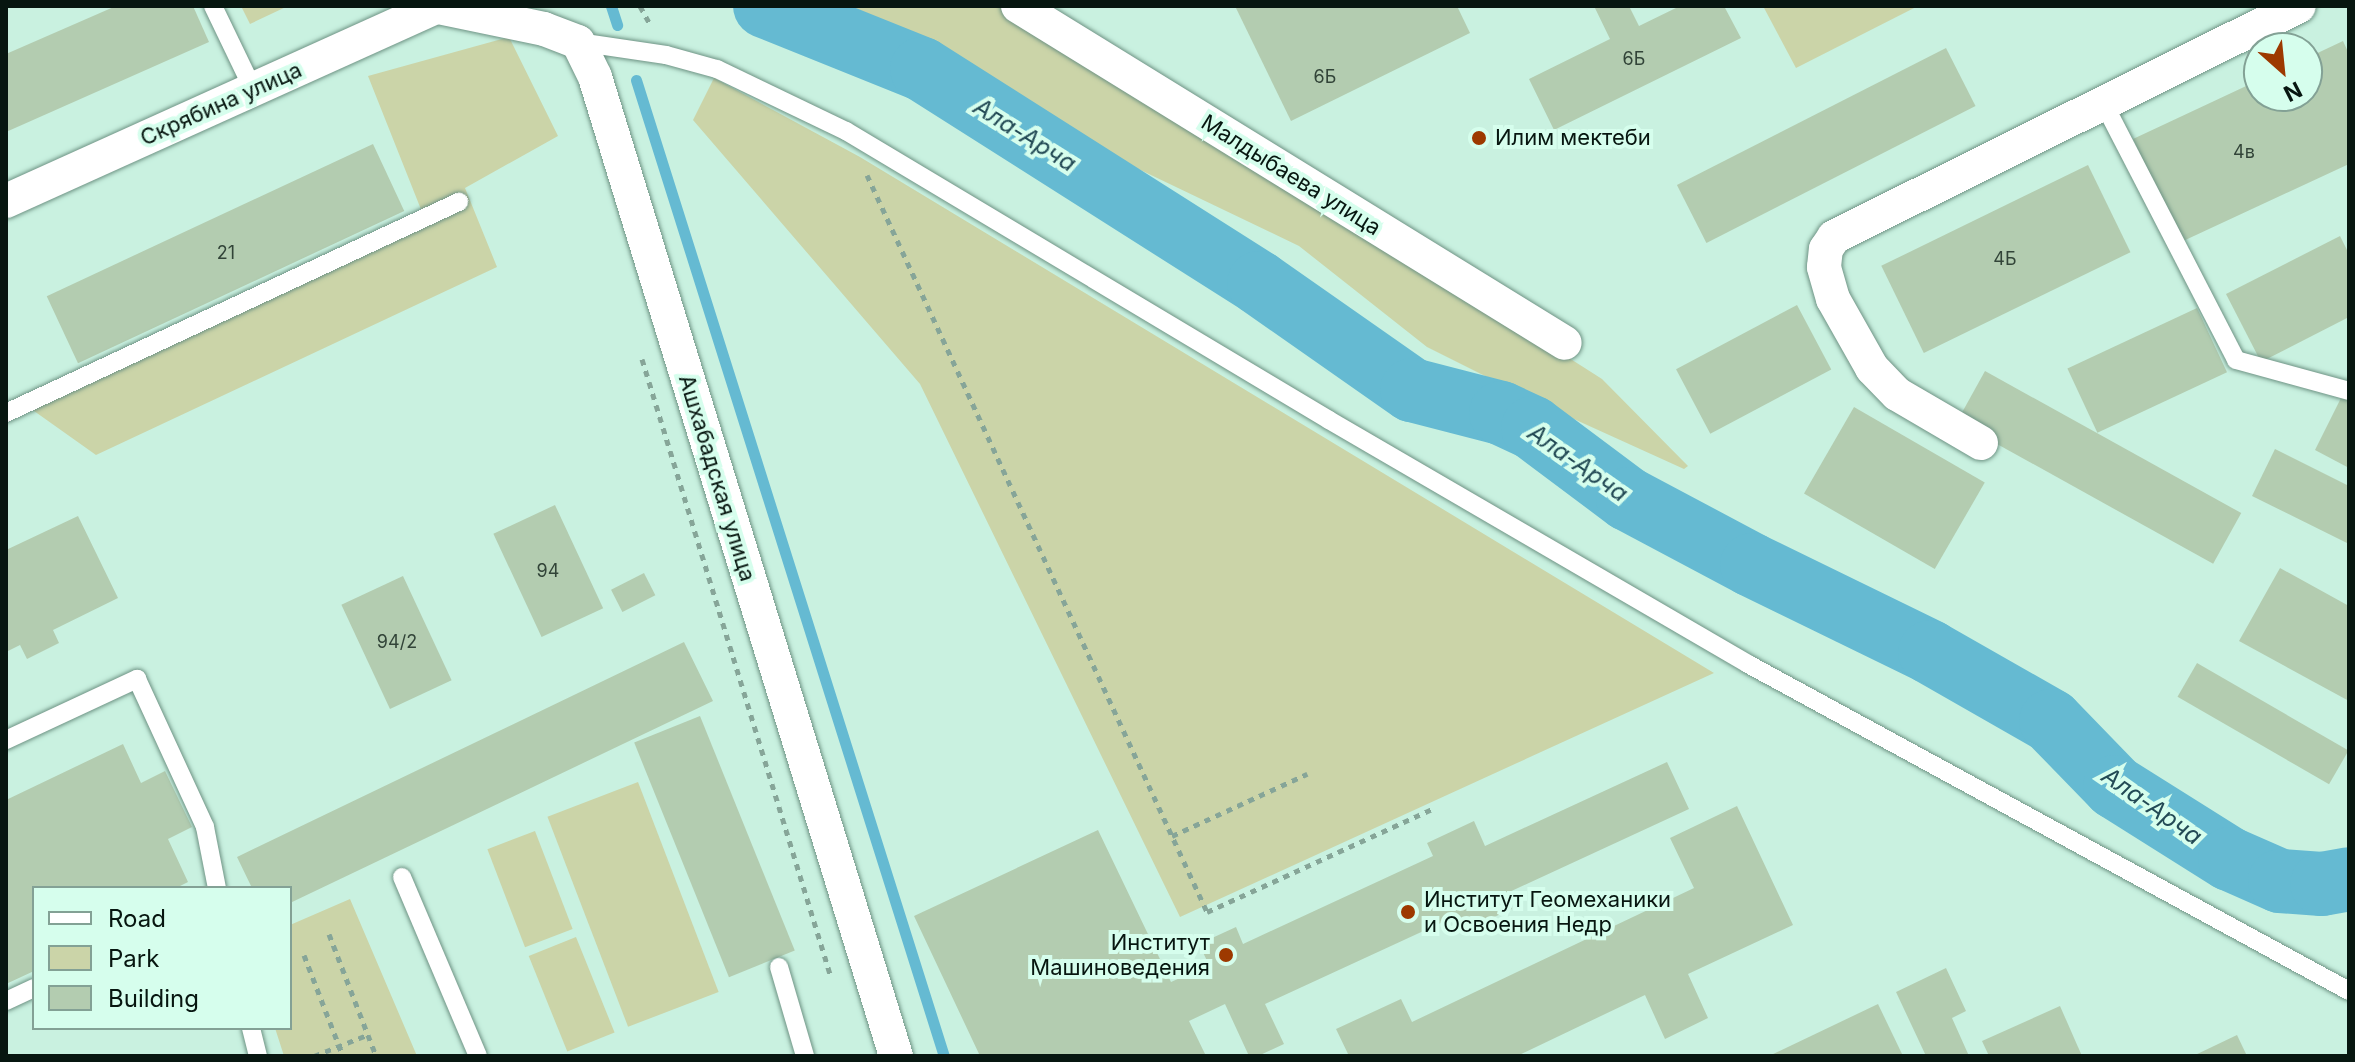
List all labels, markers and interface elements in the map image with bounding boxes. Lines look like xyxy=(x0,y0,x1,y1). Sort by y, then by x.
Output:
north arrow xyxy=(2243,32,2323,112)
house number: 6Б xyxy=(1623,48,1645,70)
street label: Скрябина улица xyxy=(136,57,306,151)
house number: 6Б xyxy=(1314,66,1336,88)
text: N xyxy=(2280,76,2306,107)
water label: Ала-Арча xyxy=(968,92,1082,178)
street label: Малдыбаева улица xyxy=(1196,109,1386,241)
place label: Илим мектеби xyxy=(1495,125,1651,151)
marker: Илим мектеби xyxy=(1470,129,1488,147)
house number: 4в xyxy=(2233,141,2255,163)
house number: 21 xyxy=(217,242,235,264)
house number: 4Б xyxy=(1993,248,2017,270)
street label: Ашхабадская улица xyxy=(673,372,761,584)
water label: Ала-Арча xyxy=(1522,418,1634,508)
house number: 94 xyxy=(537,560,559,582)
house number: 94/2 xyxy=(377,631,417,653)
water label: Ала-Арча xyxy=(2096,761,2208,851)
legend xyxy=(32,886,292,1030)
place label: Институт Геомеханики и Освоения Недр xyxy=(1424,886,1671,938)
marker: Институт Геомеханики и Освоения Недр xyxy=(1399,903,1417,921)
text: Road xyxy=(108,904,166,933)
place label: Институт Машиноведения xyxy=(1030,929,1210,980)
text: Park xyxy=(108,944,159,973)
marker: Институт Машиноведения xyxy=(1217,946,1235,964)
text: Building xyxy=(108,984,199,1013)

